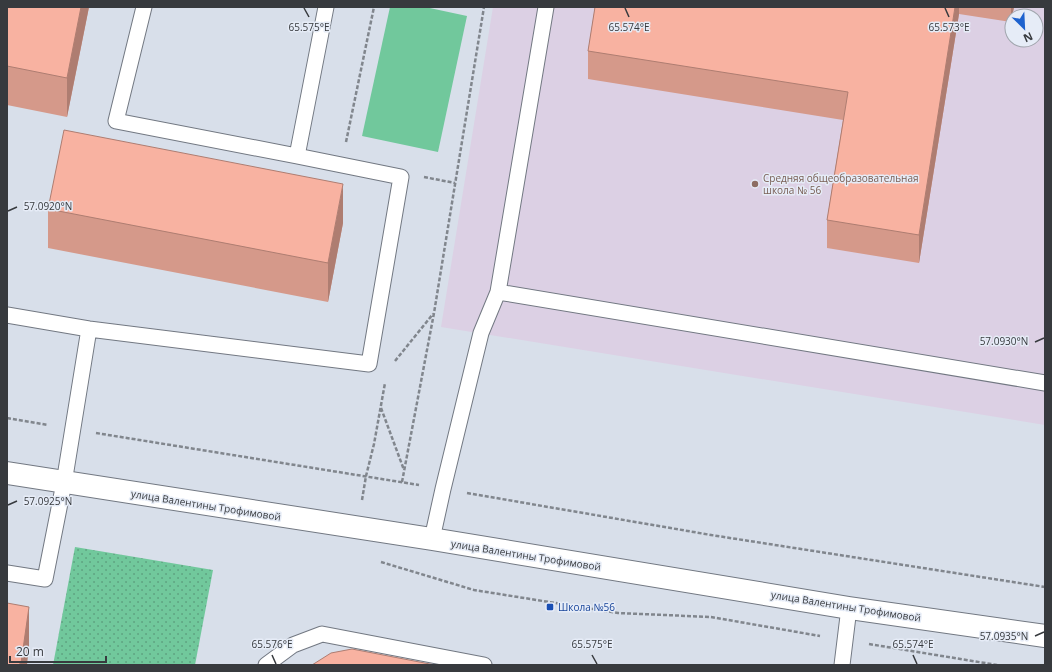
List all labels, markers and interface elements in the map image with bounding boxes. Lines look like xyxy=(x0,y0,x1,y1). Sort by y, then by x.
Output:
north arrow xyxy=(1004,8,1044,48)
text: 65.575°E xyxy=(288,20,330,34)
text: 65.574°E xyxy=(608,20,650,34)
text: 65.573°E xyxy=(928,20,970,34)
text: N xyxy=(1021,29,1035,46)
place label: Средняя общеобразовательная школа № 56 xyxy=(763,171,918,197)
marker: Средняя общеобразовательная школа № 56 xyxy=(750,179,760,189)
text: 57.0920°N xyxy=(24,199,72,213)
text: 57.0930°N xyxy=(980,334,1028,348)
street label: улица Валентины Трофимовой xyxy=(130,486,282,524)
text: 57.0925°N xyxy=(24,494,72,508)
street label: улица Валентины Трофимовой xyxy=(450,536,602,574)
street label: улица Валентины Трофимовой xyxy=(770,587,922,625)
place label: Школа №56 xyxy=(558,600,615,614)
marker: Школа №56 xyxy=(545,602,555,612)
text: 57.0935°N xyxy=(980,629,1028,643)
text: 65.576°E xyxy=(251,637,293,651)
text: 65.575°E xyxy=(571,637,613,651)
text: 65.574°E xyxy=(892,637,934,651)
scale bar xyxy=(10,638,106,664)
text: 20 m xyxy=(16,643,44,660)

